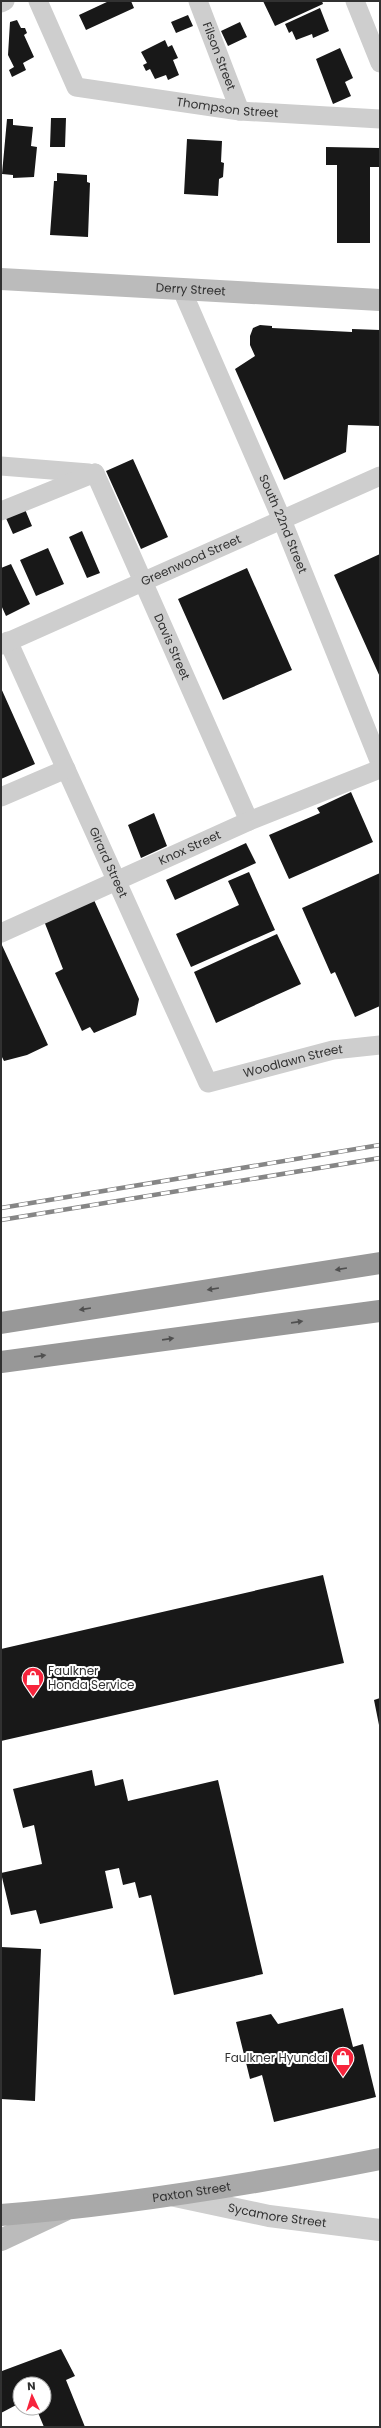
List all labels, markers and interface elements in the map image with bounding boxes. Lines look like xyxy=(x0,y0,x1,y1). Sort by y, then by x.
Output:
street label: Filson Street xyxy=(199,19,240,93)
street label: Thompson Street xyxy=(176,93,279,121)
street label: Derry Street xyxy=(155,279,226,299)
street label: South 22nd Street xyxy=(255,472,312,576)
street label: Greenwood Street xyxy=(138,530,244,590)
street label: Davis Street xyxy=(150,611,194,682)
street label: Girard Street xyxy=(85,824,132,900)
street label: Knox Street xyxy=(156,826,223,869)
street label: Woodlawn Street xyxy=(241,1040,343,1081)
one-way arrow xyxy=(335,1266,348,1272)
one-way arrow xyxy=(207,1286,219,1292)
one-way arrow xyxy=(79,1307,91,1313)
one-way arrow xyxy=(291,1319,303,1325)
one-way arrow xyxy=(162,1336,174,1342)
one-way arrow xyxy=(33,1353,46,1359)
place label: Faulkner Honda Service xyxy=(48,1662,134,1693)
shop icon: Faulkner Honda Service xyxy=(20,1665,46,1698)
shop icon: Faulkner Hyundai xyxy=(330,2045,356,2078)
place label: Faulkner Hyundai xyxy=(225,2049,328,2066)
street label: Paxton Street xyxy=(151,2177,232,2206)
street label: Sycamore Street xyxy=(226,2198,327,2231)
north arrow xyxy=(12,2376,52,2416)
text: N xyxy=(27,2378,36,2394)

